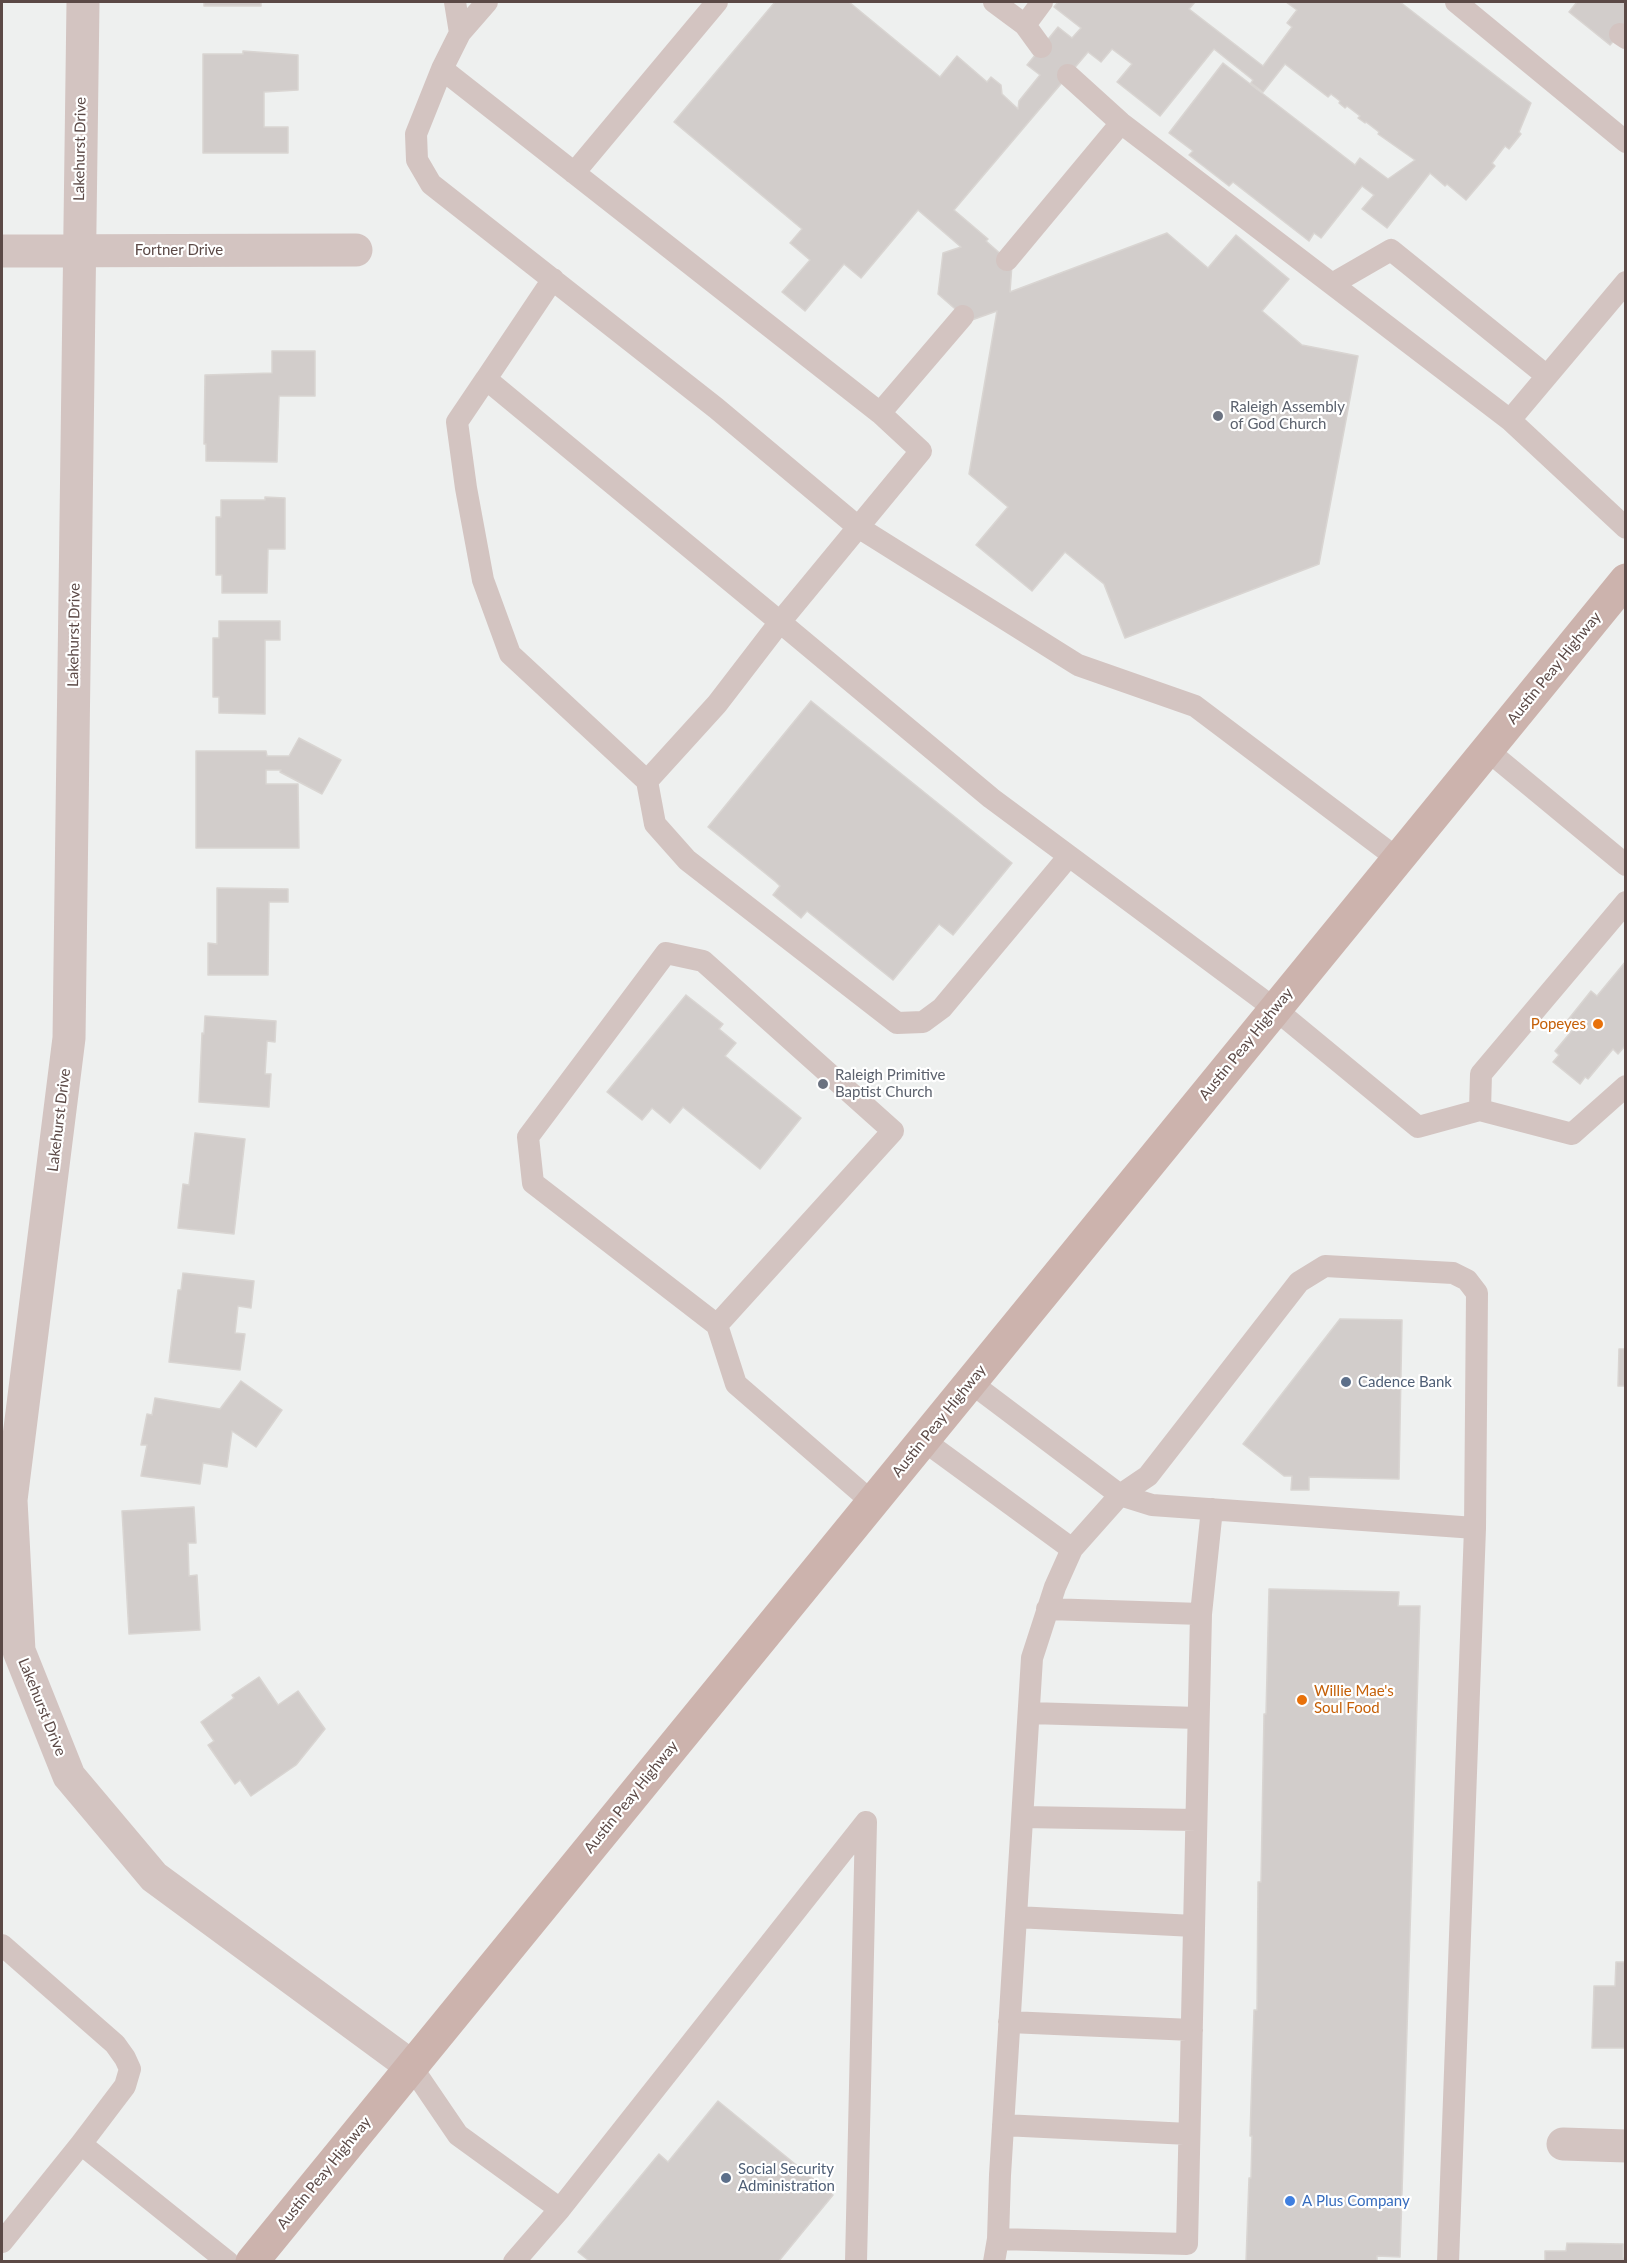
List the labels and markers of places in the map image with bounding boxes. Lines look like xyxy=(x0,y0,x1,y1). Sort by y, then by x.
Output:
place label: Raleigh Assembly of God Church xyxy=(1230,398,1345,433)
marker: Raleigh Assembly of God Church xyxy=(1211,409,1225,423)
place label: Popeyes xyxy=(1531,1015,1586,1033)
marker: Popeyes xyxy=(1591,1017,1605,1031)
place label: Raleigh Primitive Baptist Church xyxy=(835,1066,945,1101)
marker: Raleigh Primitive Baptist Church xyxy=(816,1077,830,1091)
place label: Cadence Bank xyxy=(1358,1373,1452,1391)
marker: Cadence Bank xyxy=(1339,1375,1353,1389)
place label: Willie Mae's Soul Food xyxy=(1314,1682,1394,1717)
marker: Willie Mae's Soul Food xyxy=(1295,1693,1309,1707)
place label: Social Security Administration xyxy=(738,2160,835,2195)
marker: Social Security Administration xyxy=(719,2171,733,2185)
place label: A Plus Company xyxy=(1302,2192,1410,2210)
marker: A Plus Company xyxy=(1283,2194,1297,2208)

